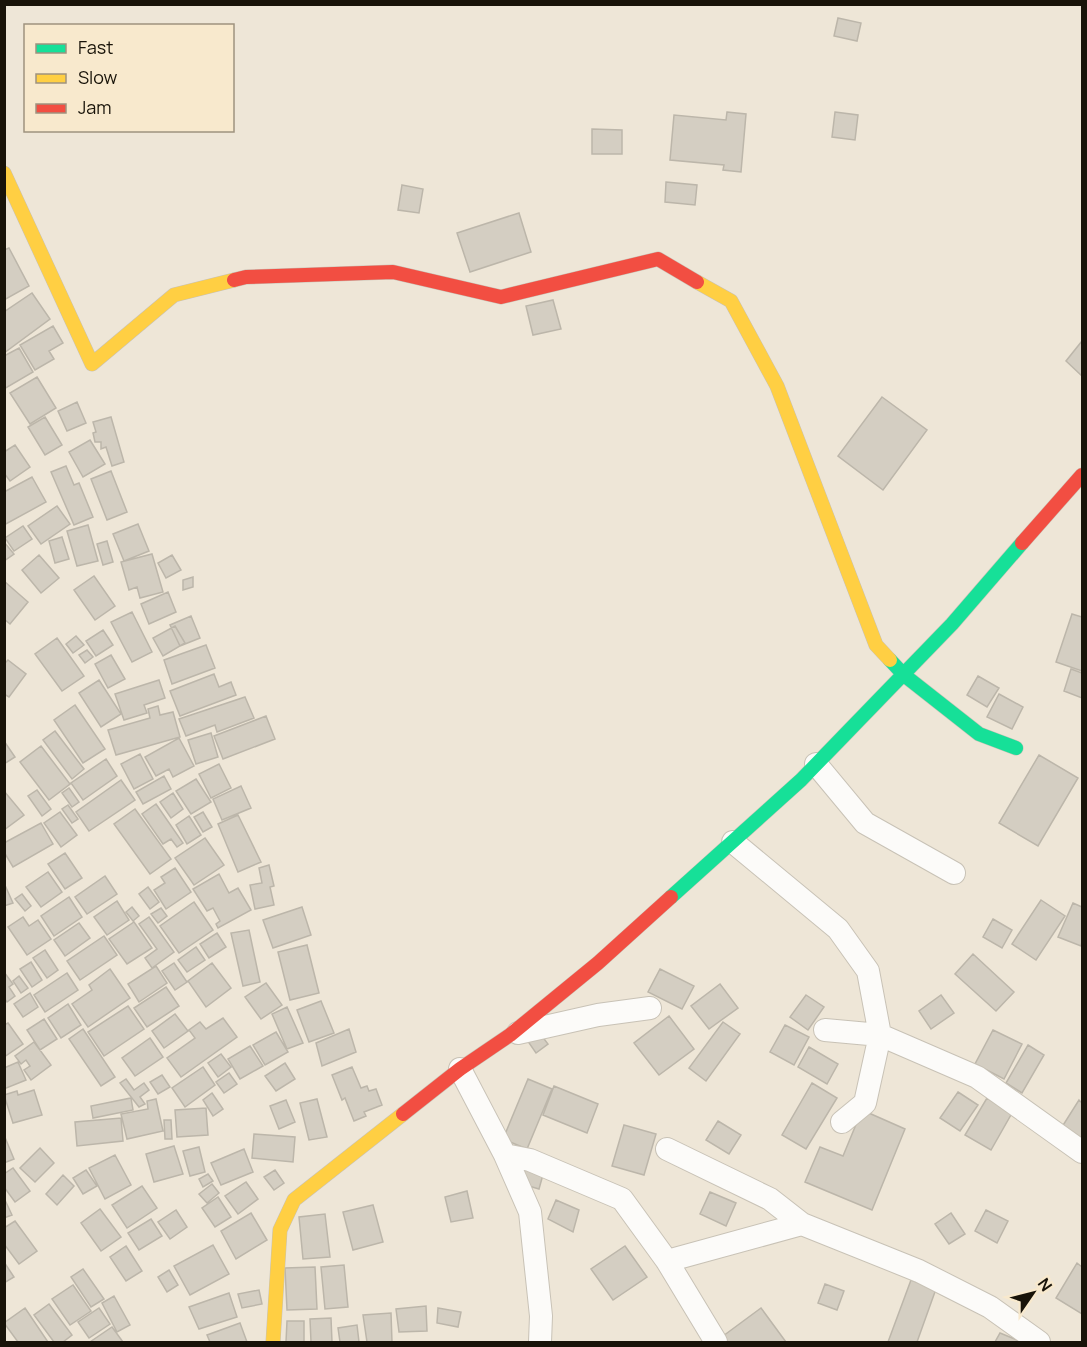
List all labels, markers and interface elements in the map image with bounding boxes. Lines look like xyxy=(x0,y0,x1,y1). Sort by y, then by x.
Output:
legend xyxy=(24,24,234,132)
text: Fast xyxy=(78,35,113,59)
text: Slow xyxy=(78,65,118,89)
text: Jam xyxy=(78,95,112,119)
north arrow xyxy=(1003,1263,1063,1323)
text: N xyxy=(1033,1273,1058,1295)

